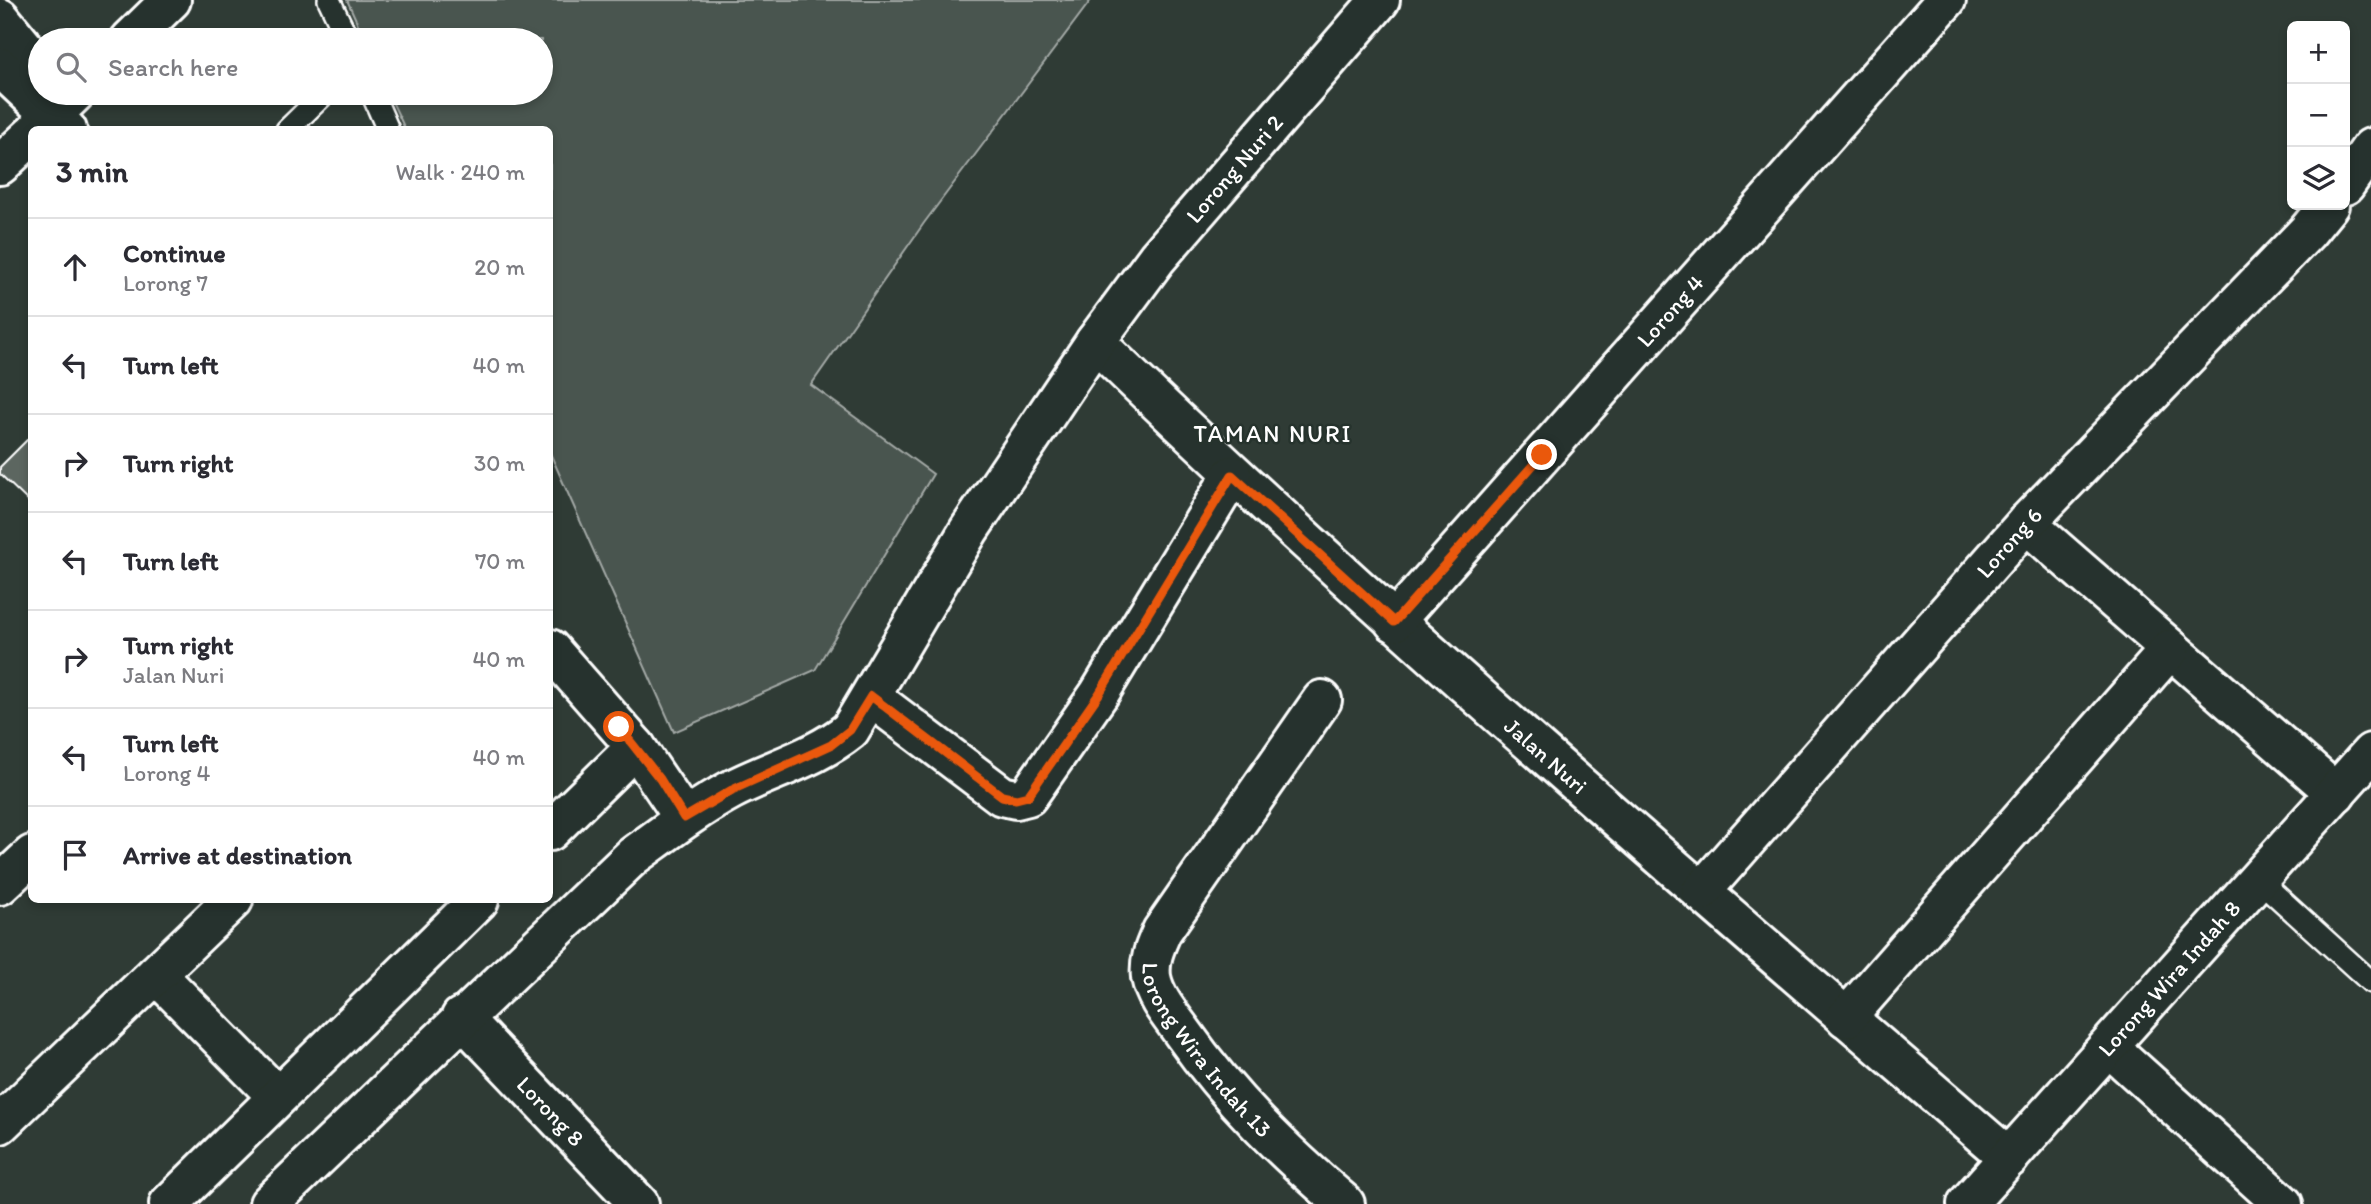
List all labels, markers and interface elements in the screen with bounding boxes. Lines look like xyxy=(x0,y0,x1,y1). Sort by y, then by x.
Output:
map controls xyxy=(2287,21,2350,210)
button: + xyxy=(2287,21,2350,84)
search box xyxy=(28,28,553,105)
icon: search xyxy=(52,48,90,86)
text: Search here xyxy=(108,51,238,83)
button: − xyxy=(2287,84,2350,147)
street label: Lorong Nuri 2 xyxy=(1180,109,1289,229)
button: layers xyxy=(2287,147,2350,210)
text: 3 min xyxy=(56,153,128,190)
text: Walk · 240 m xyxy=(395,158,525,186)
text: Continue xyxy=(123,237,226,269)
icon: ahead xyxy=(56,248,94,286)
text: 20 m xyxy=(474,253,525,281)
text: Lorong 7 xyxy=(123,269,208,297)
street label: Lorong 4 xyxy=(1631,269,1710,353)
icon: left xyxy=(56,346,94,384)
text: Turn left xyxy=(123,349,219,381)
text: 40 m xyxy=(472,351,525,379)
district label: TAMAN NURI xyxy=(1194,419,1352,448)
route end xyxy=(1526,439,1557,470)
icon: right xyxy=(56,444,94,482)
text: Turn right xyxy=(123,447,234,479)
text: 30 m xyxy=(474,449,525,477)
street label: Lorong 6 xyxy=(1970,501,2048,584)
icon: left xyxy=(56,542,94,580)
text: Turn left xyxy=(123,545,219,577)
text: 70 m xyxy=(475,547,525,575)
text: Turn right xyxy=(123,629,234,661)
icon: right xyxy=(56,640,94,678)
text: 40 m xyxy=(472,645,525,673)
text: Jalan Nuri xyxy=(123,661,224,689)
route start xyxy=(603,711,634,742)
street label: Jalan Nuri xyxy=(1499,712,1593,800)
text: Turn left xyxy=(123,727,219,759)
icon: left xyxy=(56,738,94,776)
text: 40 m xyxy=(472,743,525,771)
text: Lorong 4 xyxy=(123,759,210,787)
icon: arrive xyxy=(56,836,94,874)
text: Arrive at destination xyxy=(123,839,352,871)
street label: Lorong Wira Indah 8 xyxy=(2092,894,2246,1062)
street label: Lorong Wira Indah 13 xyxy=(1136,962,1278,1143)
street label: Lorong 8 xyxy=(511,1070,590,1152)

